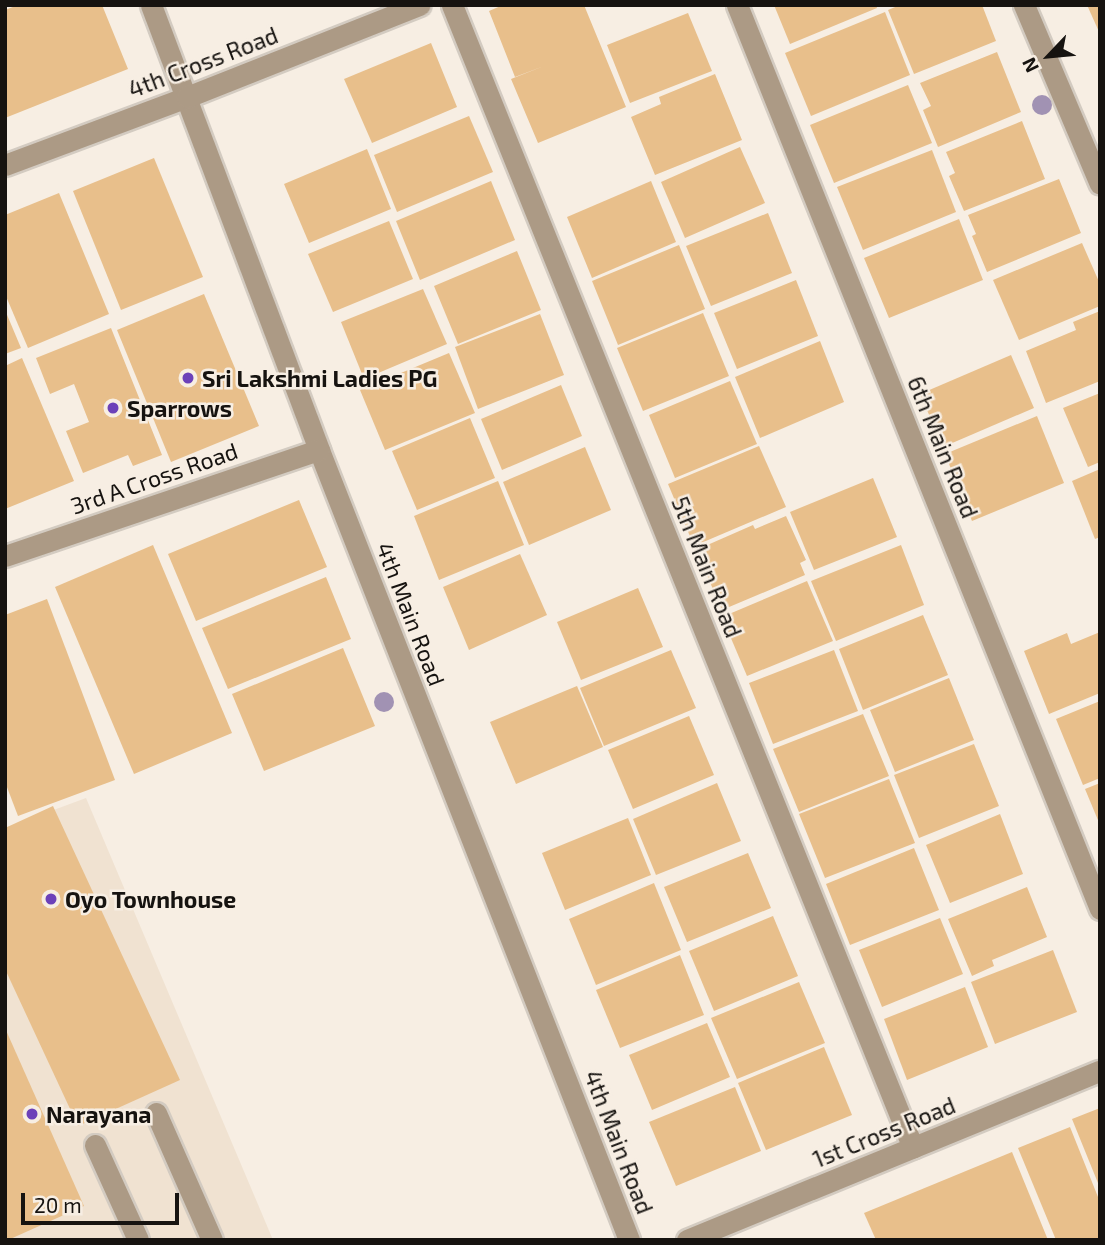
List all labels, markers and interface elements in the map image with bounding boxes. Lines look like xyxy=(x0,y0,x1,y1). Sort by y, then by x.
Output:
street label: 4th Cross Road xyxy=(124,21,282,103)
north arrow xyxy=(1014,21,1084,91)
text: N xyxy=(1016,54,1043,77)
place label: Sri Lakshmi Ladies PG xyxy=(202,364,437,392)
marker: Sri Lakshmi Ladies PG xyxy=(180,370,196,386)
street label: 6th Main Road xyxy=(902,372,984,522)
place label: Sparrows xyxy=(127,394,232,422)
marker: Sparrows xyxy=(105,400,121,416)
street label: 3rd A Cross Road xyxy=(66,436,242,520)
street label: 5th Main Road xyxy=(666,493,748,641)
street label: 4th Main Road xyxy=(371,538,451,690)
place label: Oyo Townhouse xyxy=(65,885,237,913)
marker: Oyo Townhouse xyxy=(43,891,59,907)
street label: 4th Main Road xyxy=(579,1066,659,1218)
street label: 1st Cross Road xyxy=(809,1091,959,1173)
place label: Narayana xyxy=(46,1100,151,1128)
marker: Narayana xyxy=(24,1106,40,1122)
scale bar xyxy=(24,1178,182,1222)
text: 20 m xyxy=(34,1192,82,1217)

